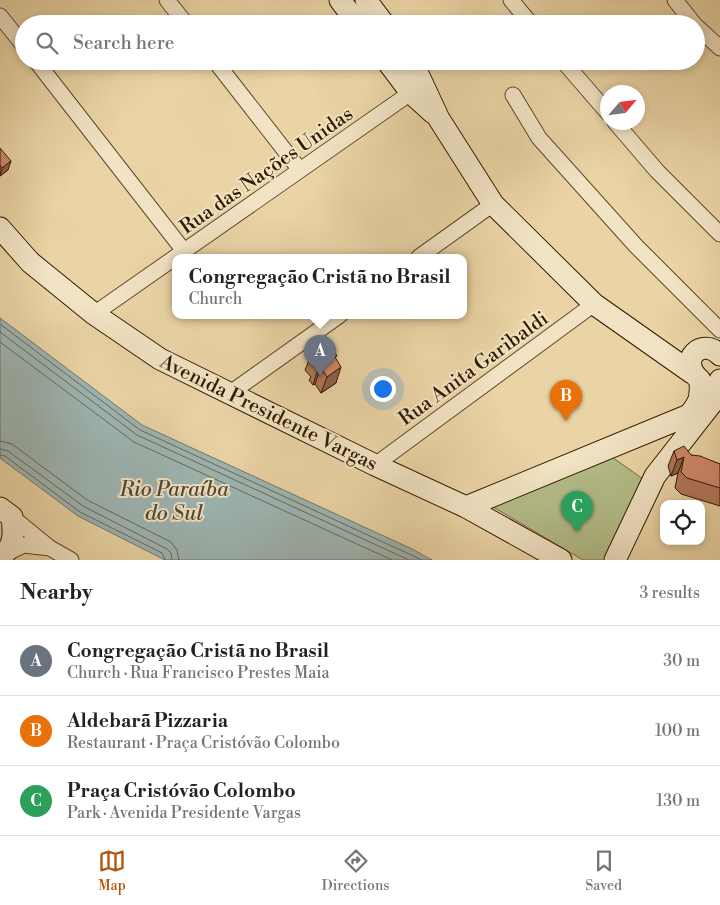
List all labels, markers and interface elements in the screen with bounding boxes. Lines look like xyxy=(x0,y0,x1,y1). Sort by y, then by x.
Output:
search box xyxy=(15,15,705,70)
icon: search xyxy=(33,29,61,57)
text: Search here xyxy=(73,31,174,55)
north arrow xyxy=(600,85,645,130)
street label: Rua das Nações Unidas xyxy=(175,102,358,241)
popup xyxy=(172,254,467,319)
text: Congregação Cristã no Brasil xyxy=(188,265,451,289)
text: Church xyxy=(188,289,242,309)
street label: Rua Anita Garibaldi xyxy=(394,306,554,432)
pin: A xyxy=(304,335,336,376)
street label: Avenida Presidente Vargas xyxy=(156,349,382,475)
your location xyxy=(370,376,396,402)
pin: B xyxy=(550,380,582,421)
water label: Rio Paraíba do Sul xyxy=(118,477,229,527)
pin: C xyxy=(561,491,593,532)
map controls xyxy=(660,500,705,545)
button: locate xyxy=(660,500,705,545)
text: Nearby xyxy=(20,580,93,606)
text: 3 results xyxy=(639,583,700,603)
text: Congregação Cristã no Brasil xyxy=(67,639,329,663)
text: A xyxy=(30,651,42,671)
text: 30 m xyxy=(663,651,700,671)
text: Church · Rua Francisco Prestes Maia xyxy=(67,663,330,683)
text: Aldebarã Pizzaria xyxy=(67,709,228,733)
text: B xyxy=(30,721,42,741)
text: 100 m xyxy=(655,721,700,741)
text: Restaurant · Praça Cristóvão Colombo xyxy=(67,733,340,753)
text: Praça Cristóvão Colombo xyxy=(67,779,296,803)
text: C xyxy=(30,791,42,811)
text: 130 m xyxy=(656,791,700,811)
text: Park · Avenida Presidente Vargas xyxy=(67,803,301,823)
tab: Map xyxy=(98,847,126,895)
tab: Directions xyxy=(322,847,389,895)
tab: Saved xyxy=(585,847,622,895)

